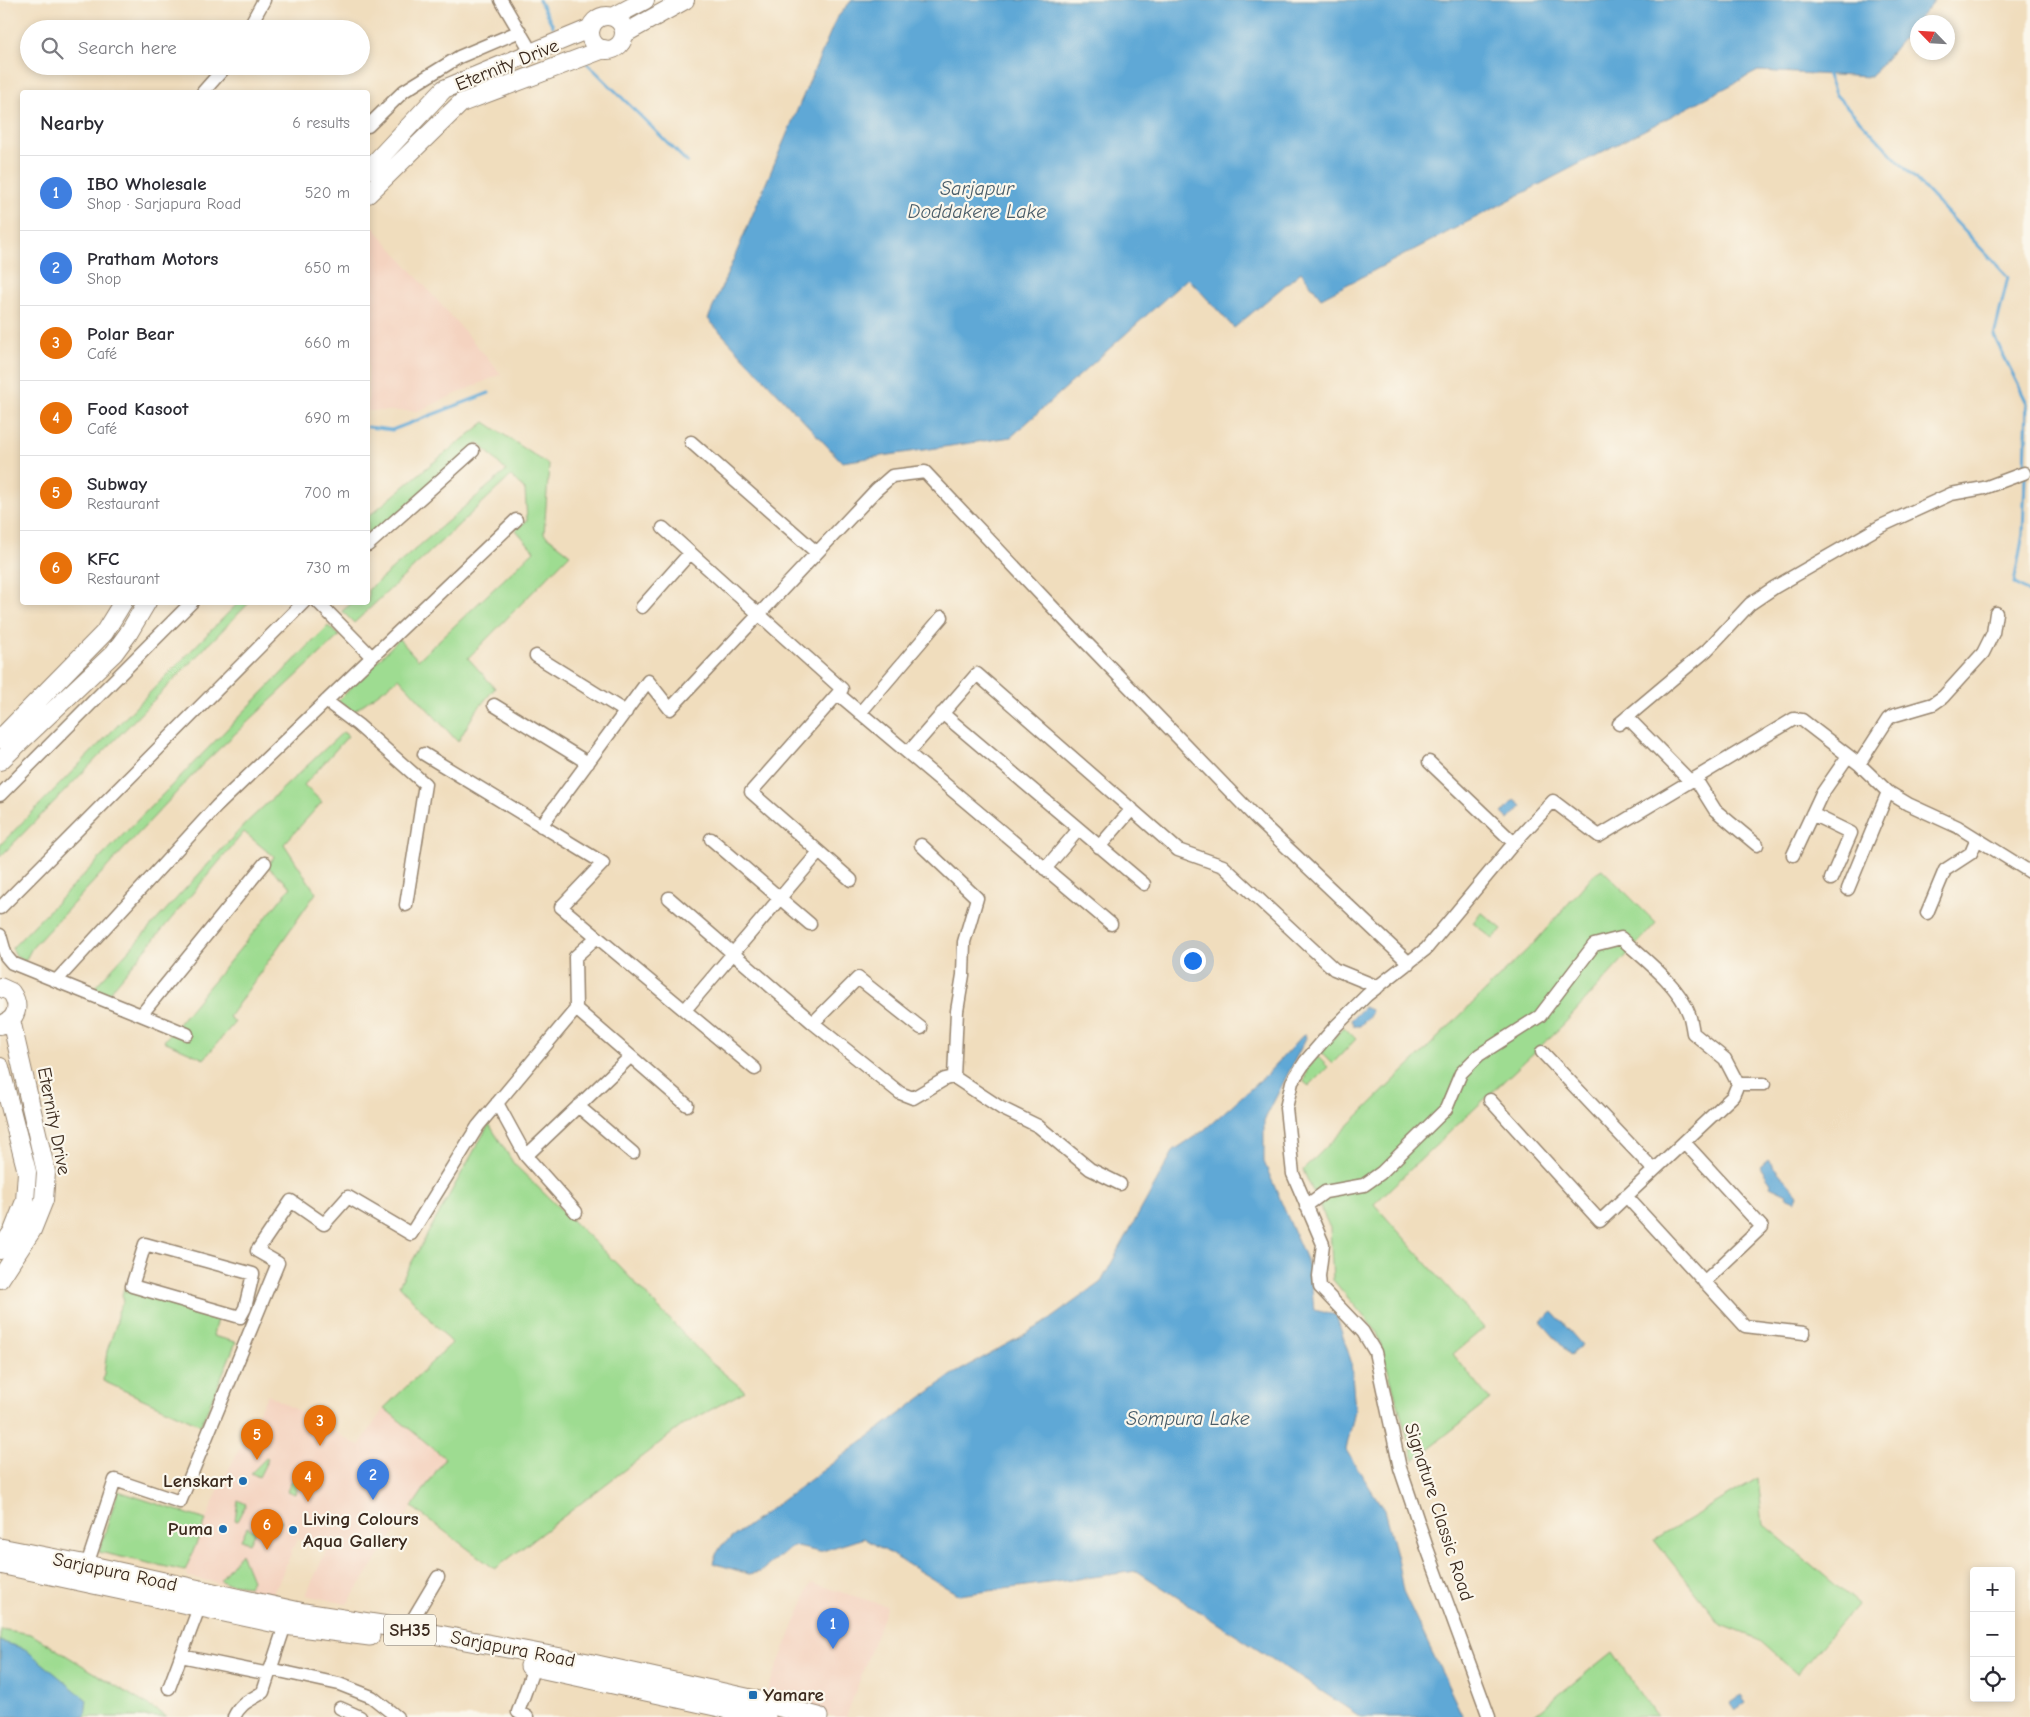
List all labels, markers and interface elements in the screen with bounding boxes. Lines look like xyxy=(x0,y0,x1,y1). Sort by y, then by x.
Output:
north arrow xyxy=(1910,15,1955,60)
search box xyxy=(20,20,370,75)
icon: search xyxy=(38,34,66,62)
street label: Eternity Drive xyxy=(452,34,562,96)
text: Search here xyxy=(78,37,177,59)
text: Nearby xyxy=(40,111,104,135)
text: 6 results xyxy=(292,114,350,132)
text: IBO Wholesale xyxy=(87,173,207,195)
water label: Sarjapur Doddakere Lake xyxy=(908,177,1046,223)
text: 1 xyxy=(53,184,59,202)
text: 520 m xyxy=(305,184,350,202)
text: Shop · Sarjapura Road xyxy=(87,195,241,213)
text: Pratham Motors xyxy=(87,248,218,270)
text: 2 xyxy=(52,259,60,277)
text: 650 m xyxy=(304,259,350,277)
text: Shop xyxy=(87,270,121,288)
text: Polar Bear xyxy=(87,323,174,345)
text: 3 xyxy=(52,334,60,352)
text: 660 m xyxy=(304,334,350,352)
text: Café xyxy=(87,345,117,363)
text: Food Kasoot xyxy=(87,398,189,420)
text: 4 xyxy=(52,409,60,427)
text: 690 m xyxy=(305,409,350,427)
text: Café xyxy=(87,420,117,438)
text: Subway xyxy=(87,473,147,495)
text: 5 xyxy=(52,484,60,502)
text: 700 m xyxy=(304,484,350,502)
text: Restaurant xyxy=(87,495,159,513)
text: KFC xyxy=(87,548,119,570)
text: 6 xyxy=(52,559,60,577)
text: 730 m xyxy=(306,559,350,577)
text: Restaurant xyxy=(87,570,159,588)
your location xyxy=(1180,948,1206,974)
street label: Eternity Drive xyxy=(33,1065,75,1177)
pin: 3 xyxy=(304,1405,336,1446)
water label: Sompura Lake xyxy=(1126,1407,1250,1430)
pin: 5 xyxy=(241,1419,273,1460)
street label: Signature Classic Road xyxy=(1400,1420,1478,1604)
pin: 2 xyxy=(357,1459,389,1500)
pin: 4 xyxy=(292,1461,324,1502)
place label: Lenskart xyxy=(163,1470,234,1492)
marker: Lenskart xyxy=(237,1475,249,1487)
place label: Living Colours Aqua Gallery xyxy=(303,1508,419,1552)
pin: 6 xyxy=(251,1509,283,1550)
place label: Puma xyxy=(168,1518,213,1540)
marker: Puma xyxy=(217,1523,229,1535)
marker: Living Colours Aqua Gallery xyxy=(287,1524,299,1536)
street label: Sarjapura Road xyxy=(51,1548,179,1596)
map controls xyxy=(1970,1567,2015,1702)
button: + xyxy=(1970,1567,2015,1612)
pin: 1 xyxy=(817,1608,849,1649)
button: − xyxy=(1970,1612,2015,1657)
road number: SH35 xyxy=(384,1614,436,1646)
street label: Sarjapura Road xyxy=(449,1626,577,1672)
button: locate xyxy=(1970,1657,2015,1702)
place label: Yamare xyxy=(763,1684,824,1706)
marker: Yamare xyxy=(747,1689,759,1701)

